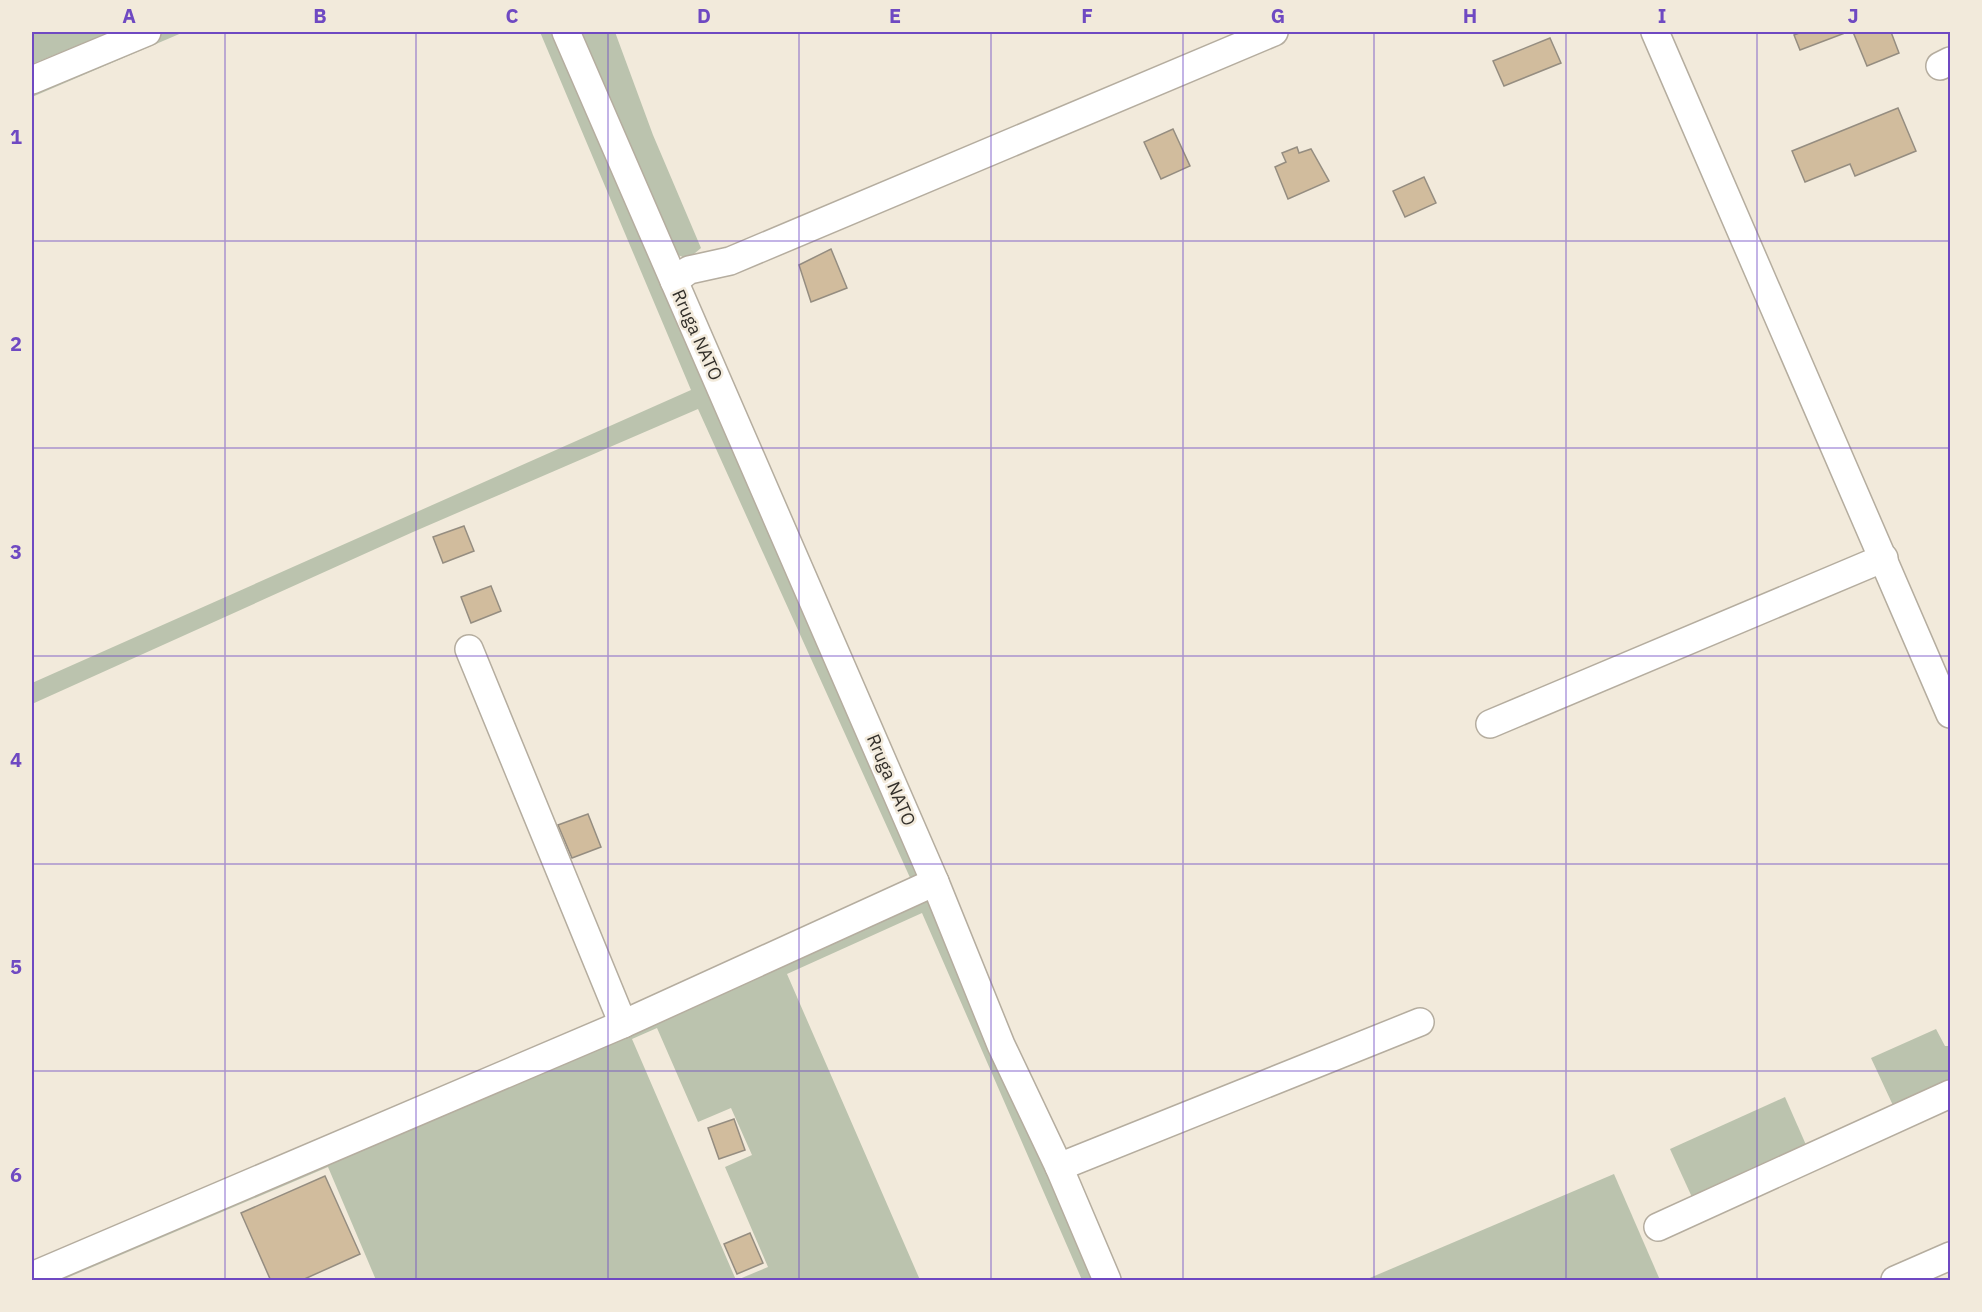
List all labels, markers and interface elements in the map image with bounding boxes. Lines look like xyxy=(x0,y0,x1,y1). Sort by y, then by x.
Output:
text: A xyxy=(122,2,136,29)
text: B xyxy=(313,2,327,29)
text: C xyxy=(505,2,519,29)
text: D xyxy=(697,2,711,29)
text: E xyxy=(889,2,901,29)
text: F xyxy=(1081,2,1093,29)
text: G xyxy=(1271,2,1285,29)
text: H xyxy=(1463,2,1477,29)
text: I xyxy=(1658,2,1666,29)
text: J xyxy=(1847,2,1859,29)
text: 1 xyxy=(10,123,22,150)
street label: Rruga NATO xyxy=(667,286,728,384)
text: 2 xyxy=(10,330,22,357)
text: 3 xyxy=(10,538,22,565)
street label: Rruga NATO xyxy=(862,730,921,829)
text: 4 xyxy=(10,746,22,773)
text: 5 xyxy=(10,953,22,980)
text: 6 xyxy=(10,1161,22,1188)

